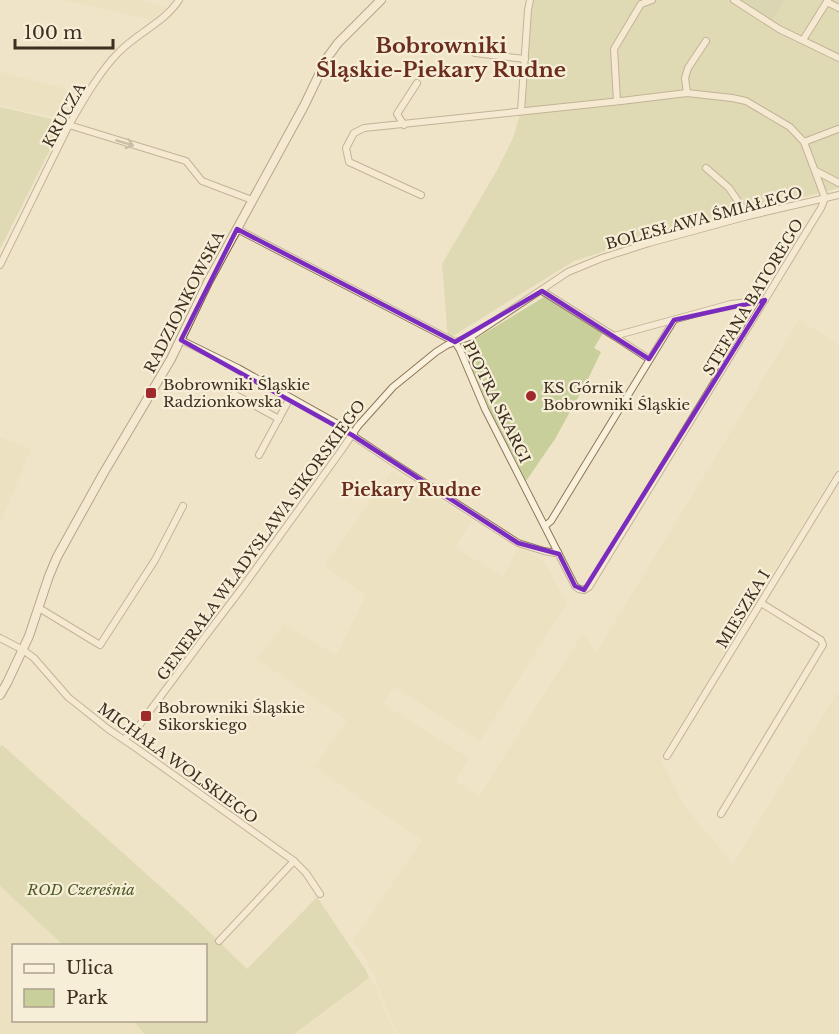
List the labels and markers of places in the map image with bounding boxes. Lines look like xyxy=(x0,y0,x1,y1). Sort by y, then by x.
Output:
place label: Bobrowniki Śląskie Radzionkowska xyxy=(163,375,310,411)
place label: KS Górnik Bobrowniki Śląskie xyxy=(543,378,690,414)
marker: Bobrowniki Śląskie Radzionkowska xyxy=(144,386,158,400)
marker: KS Górnik Bobrowniki Śląskie xyxy=(524,389,538,403)
place label: Bobrowniki Śląskie Sikorskiego xyxy=(158,698,305,734)
marker: Bobrowniki Śląskie Sikorskiego xyxy=(139,709,153,723)

